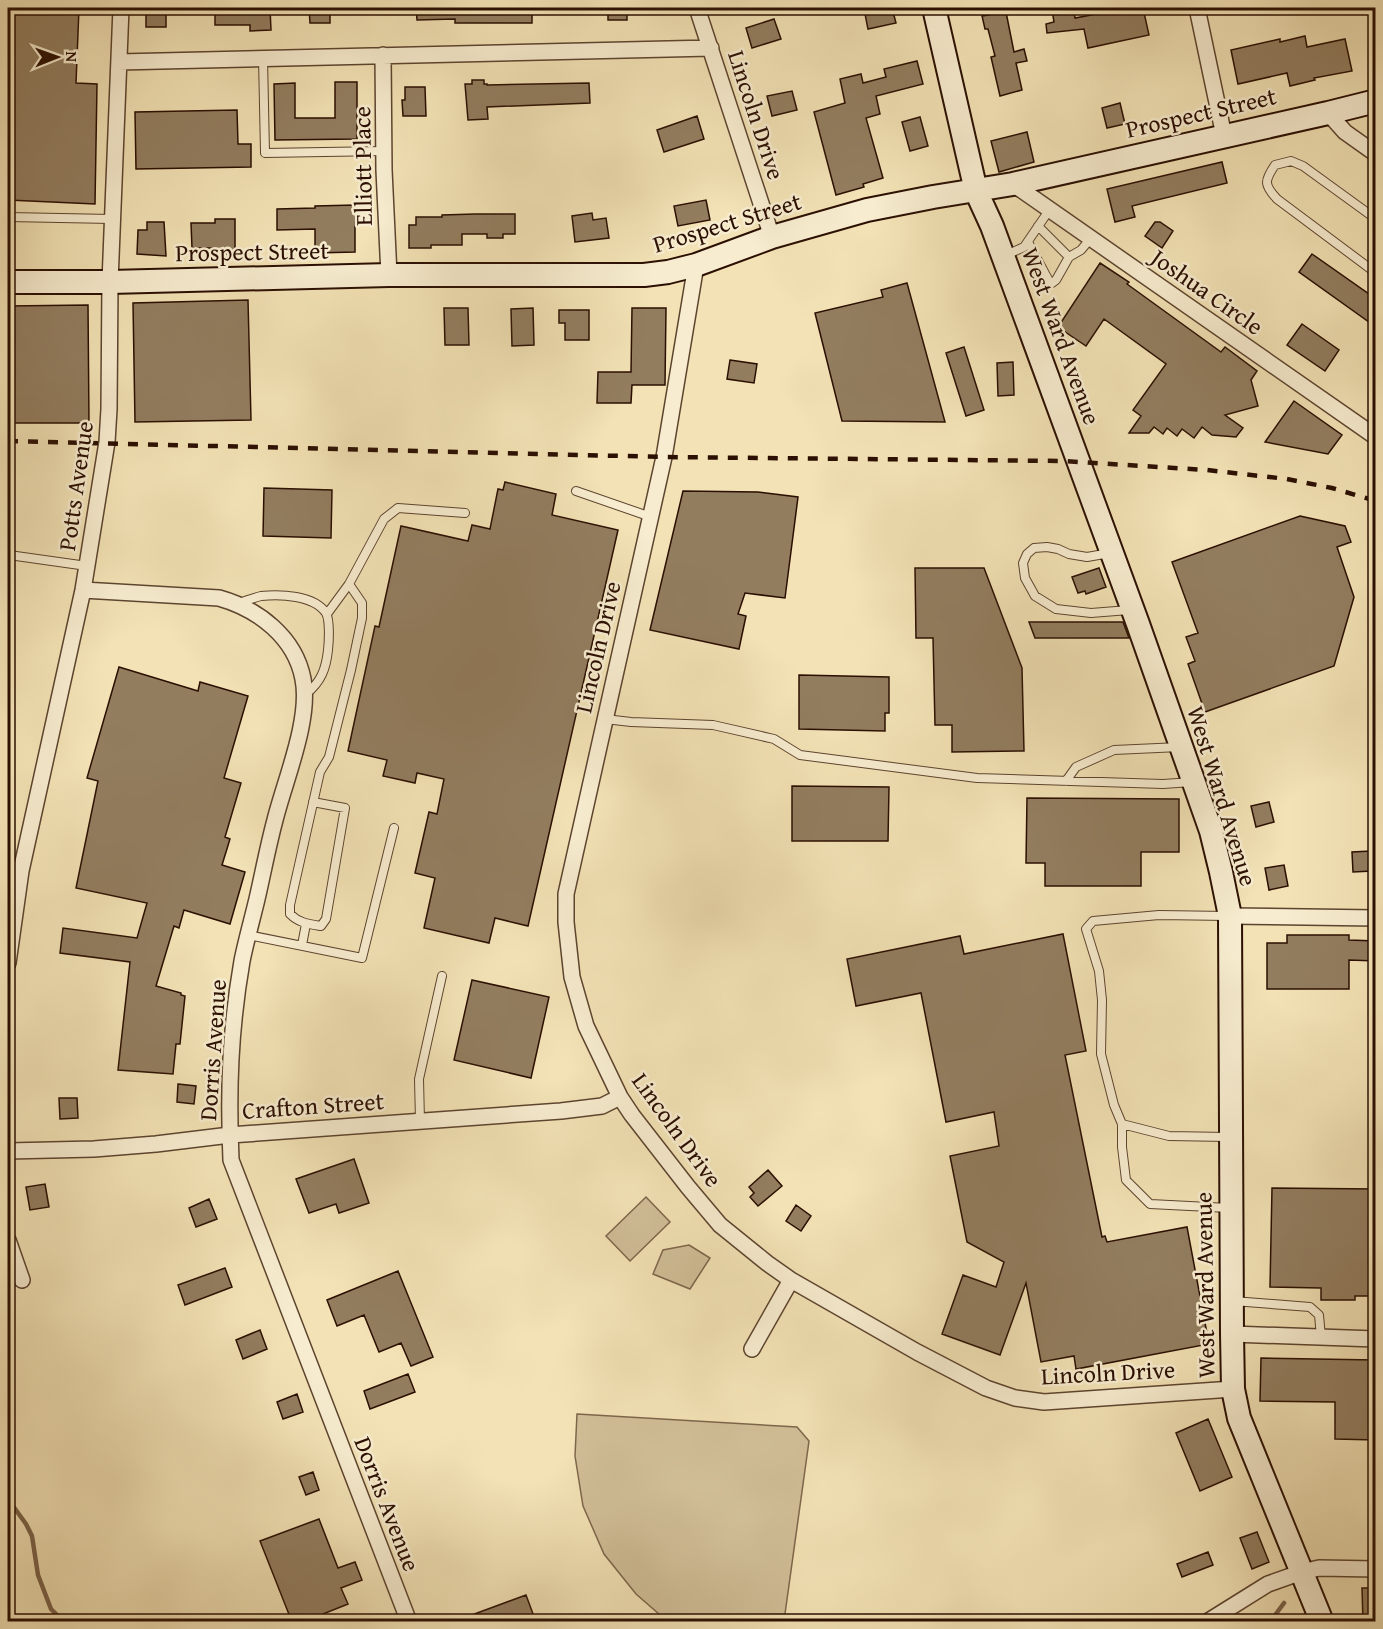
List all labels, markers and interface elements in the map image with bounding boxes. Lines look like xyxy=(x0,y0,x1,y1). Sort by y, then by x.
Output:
north arrow xyxy=(27,27,87,87)
street label: Lincoln Drive xyxy=(719,46,794,184)
text: N xyxy=(60,51,84,63)
street label: Prospect Street xyxy=(1122,78,1280,147)
street label: Elliott Place xyxy=(344,106,381,226)
street label: Prospect Street xyxy=(648,183,806,262)
street label: Prospect Street xyxy=(175,233,330,270)
street label: Joshua Circle xyxy=(1142,238,1271,343)
street label: West Ward Avenue xyxy=(1013,242,1110,429)
street label: Potts Avenue xyxy=(49,419,102,553)
street label: Lincoln Drive xyxy=(565,578,630,716)
street label: West Ward Avenue xyxy=(1179,702,1266,890)
street label: Dorris Avenue xyxy=(190,978,235,1122)
street label: Lincoln Drive xyxy=(624,1065,731,1194)
street label: Crafton Street xyxy=(241,1083,386,1128)
street label: West Ward Avenue xyxy=(1185,1192,1224,1378)
street label: Lincoln Drive xyxy=(1040,1352,1176,1393)
street label: Dorris Avenue xyxy=(346,1431,429,1576)

